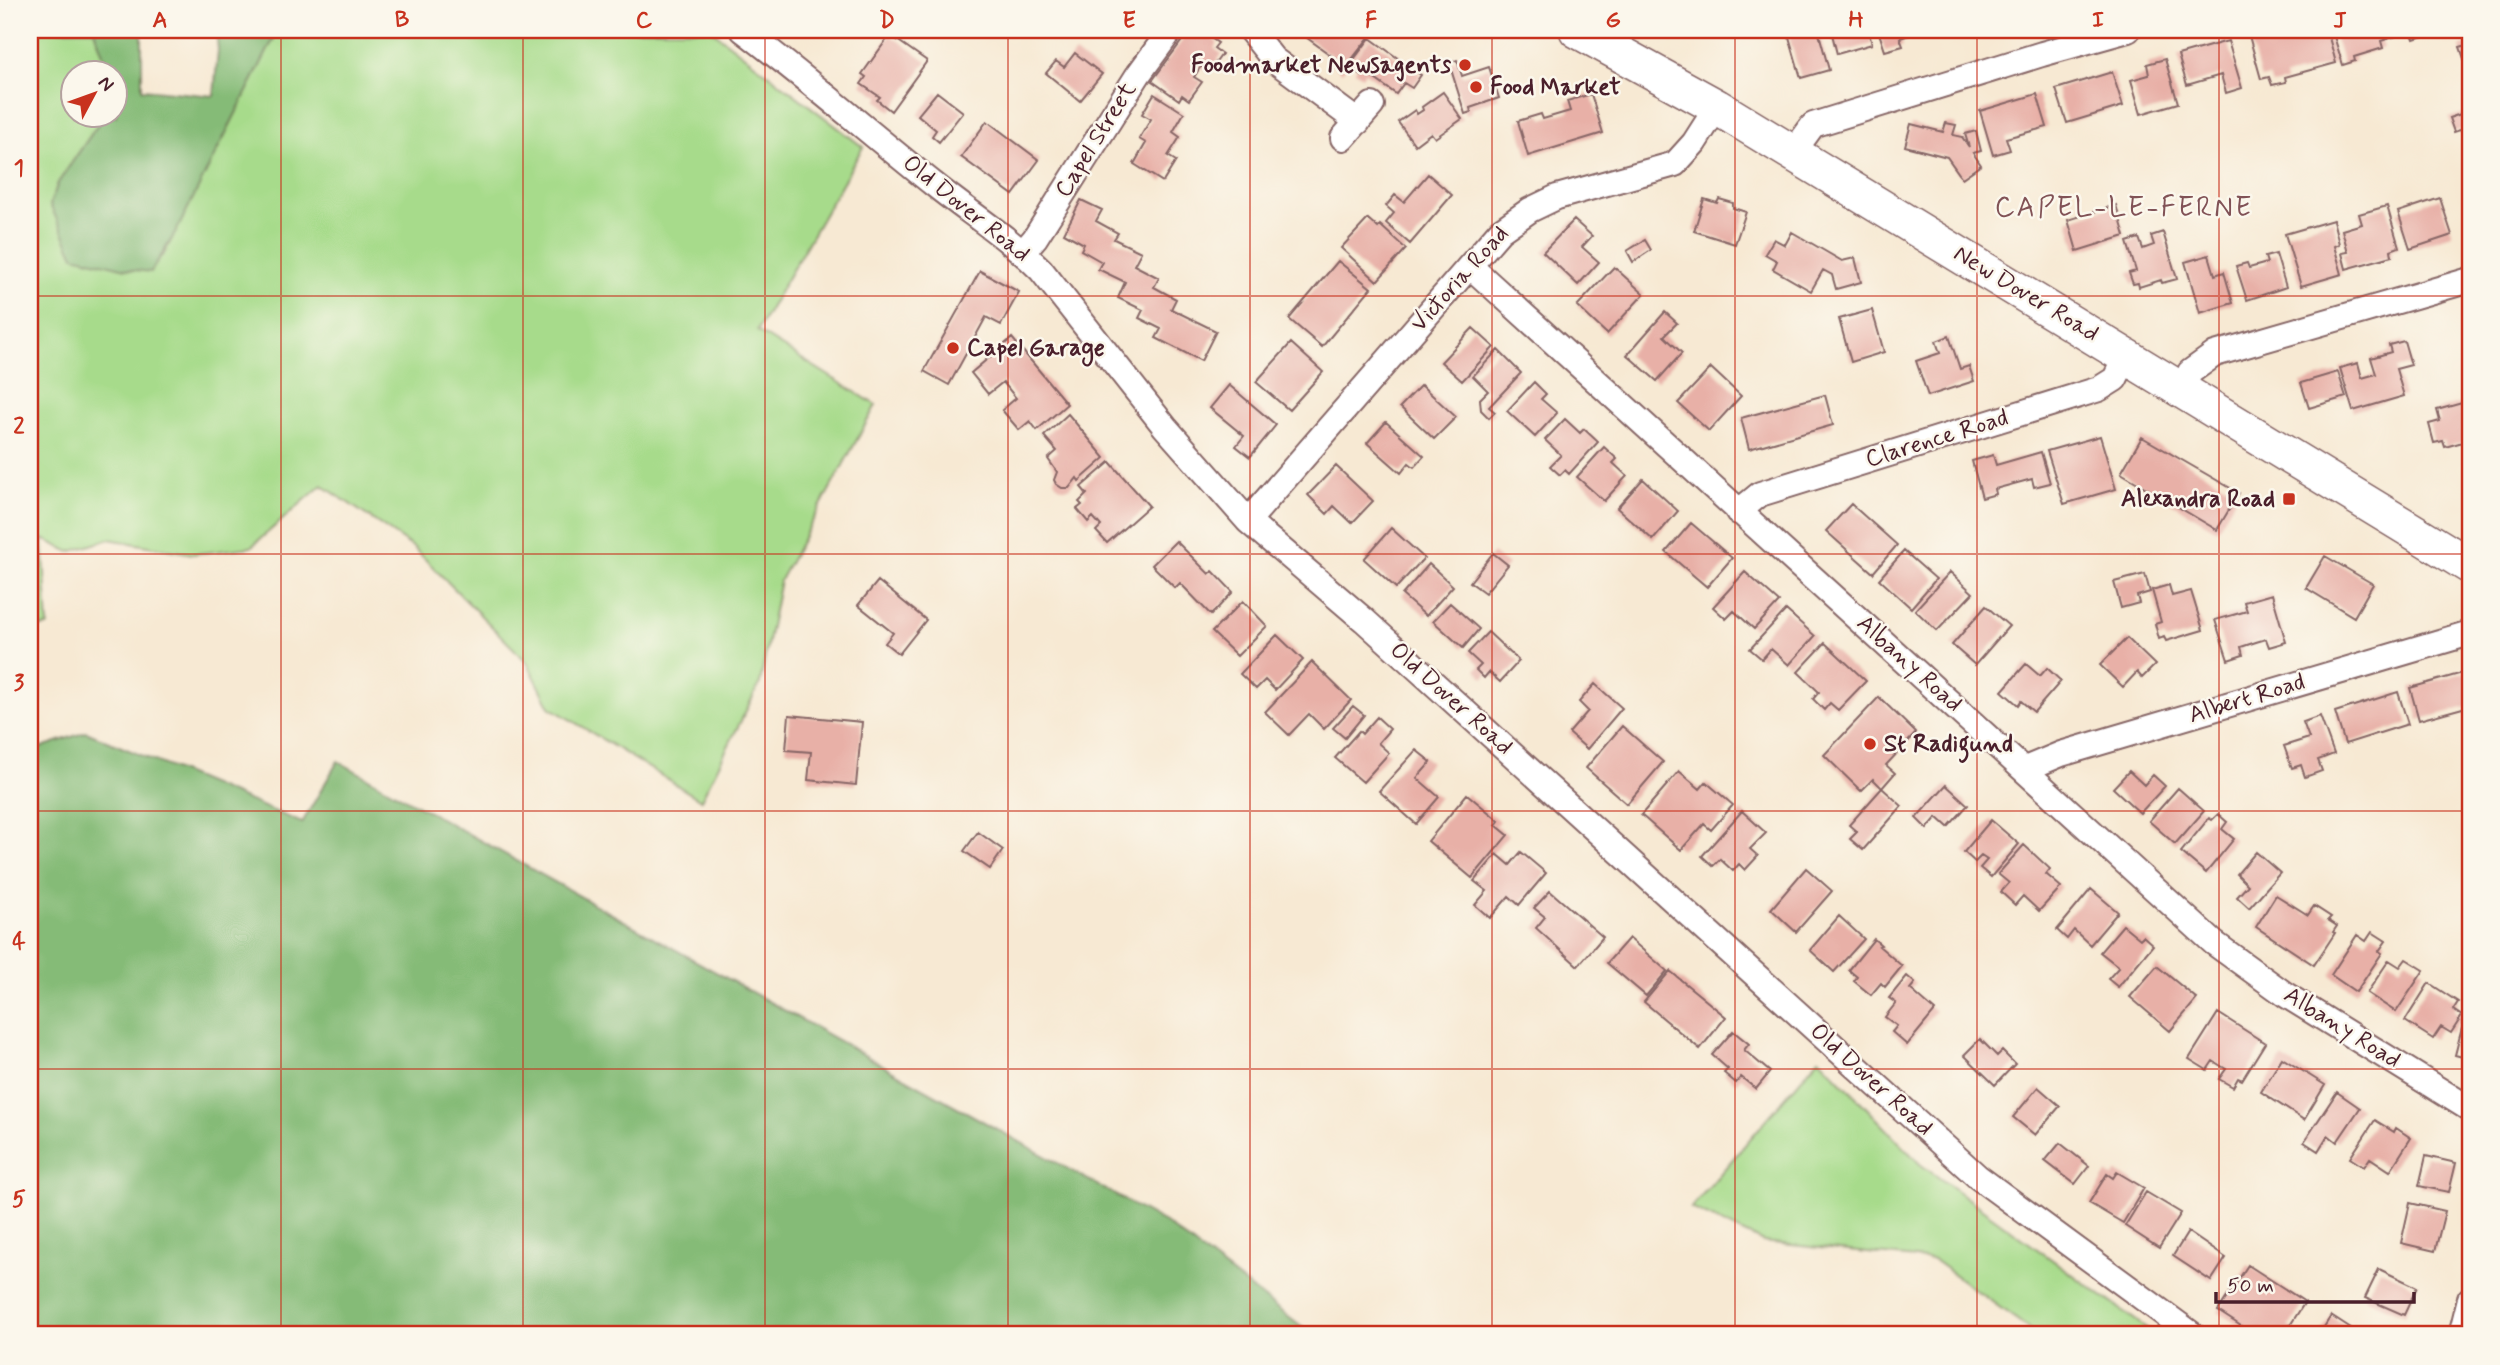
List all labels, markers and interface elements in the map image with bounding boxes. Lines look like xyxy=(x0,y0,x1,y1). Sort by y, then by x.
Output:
text: A xyxy=(152,6,168,36)
text: B xyxy=(395,6,410,36)
text: C xyxy=(636,6,653,36)
text: D xyxy=(879,6,895,36)
text: E xyxy=(1122,6,1136,36)
text: F xyxy=(1365,6,1377,36)
text: G xyxy=(1605,6,1621,36)
text: H xyxy=(1848,6,1864,36)
text: I xyxy=(2092,6,2104,36)
text: J xyxy=(2333,6,2347,36)
place label: Foodmarket Newsagents xyxy=(1191,50,1451,82)
marker: Foodmarket Newsagents xyxy=(1457,57,1473,73)
north arrow xyxy=(60,60,130,130)
text: N xyxy=(92,71,119,97)
place label: Food Market xyxy=(1490,72,1621,103)
street label: Capel Street xyxy=(1048,76,1144,204)
marker: Food Market xyxy=(1468,79,1484,95)
street label: Old Dover Road xyxy=(896,148,1036,270)
text: 1 xyxy=(14,154,24,184)
district label: CAPEL-LE-FERNE xyxy=(1995,190,2253,227)
street label: Victoria Road xyxy=(1404,219,1516,339)
street label: New Dover Road xyxy=(1948,238,2104,350)
place label: Capel Garage xyxy=(967,333,1105,367)
marker: Capel Garage xyxy=(945,340,961,356)
street label: Clarence Road xyxy=(1862,403,2012,475)
text: 2 xyxy=(13,412,25,442)
place label: Alexandra Road xyxy=(2121,484,2275,515)
marker: Alexandra Road xyxy=(2281,491,2297,507)
street label: Albany Road xyxy=(1850,608,1968,720)
street label: Old Dover Road xyxy=(1383,635,1519,763)
street label: Albert Road xyxy=(2185,667,2309,731)
text: 3 xyxy=(14,669,25,699)
place label: St Radigund xyxy=(1884,729,2013,763)
marker: St Radigund xyxy=(1862,736,1878,752)
text: 4 xyxy=(12,927,26,957)
street label: Albany Road xyxy=(2278,980,2406,1076)
street label: Old Dover Road xyxy=(1803,1016,1939,1144)
text: 5 xyxy=(12,1185,26,1215)
scale bar xyxy=(2216,1260,2414,1304)
text: 50 m xyxy=(2227,1272,2274,1300)

